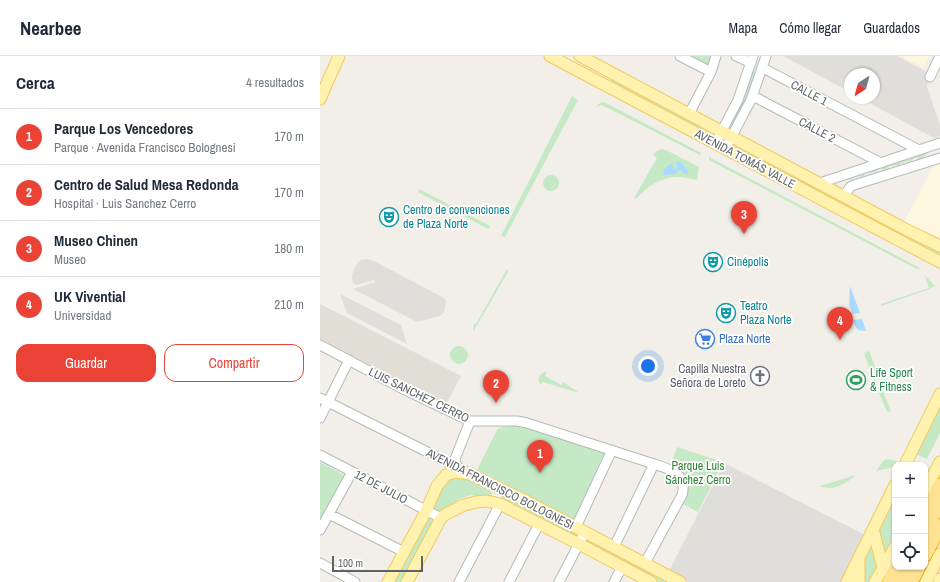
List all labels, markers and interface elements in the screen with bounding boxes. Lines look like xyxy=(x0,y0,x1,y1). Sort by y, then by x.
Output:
text: Nearbee xyxy=(20,15,81,41)
text: Mapa xyxy=(729,19,757,37)
text: Cómo llegar xyxy=(779,19,841,37)
text: Guardados xyxy=(863,19,920,37)
north arrow xyxy=(844,68,880,104)
text: Cerca xyxy=(16,71,55,94)
text: 4 resultados xyxy=(246,74,304,91)
street label: CALLE 1 xyxy=(788,77,831,110)
street label: CALLE 2 xyxy=(796,114,838,146)
text: Parque Los Vencedores xyxy=(54,118,193,139)
street label: AVENIDA TOMÁS VALLE xyxy=(691,125,798,192)
text: 1 xyxy=(26,128,32,145)
text: 170 m xyxy=(274,128,304,145)
text: Parque · Avenida Francisco Bolognesi xyxy=(54,139,236,156)
text: Centro de Salud Mesa Redonda xyxy=(54,174,239,195)
text: 2 xyxy=(26,184,32,201)
text: 170 m xyxy=(274,184,304,201)
text: Hospital · Luis Sanchez Cerro xyxy=(54,195,196,212)
pin: 3 xyxy=(731,201,757,234)
place label: Centro de convenciones de Plaza Norte xyxy=(403,202,510,232)
theatre icon: Centro de convenciones de Plaza Norte xyxy=(378,206,400,228)
text: Museo Chinen xyxy=(54,230,138,251)
text: 3 xyxy=(26,240,32,257)
text: 180 m xyxy=(274,240,304,257)
text: Museo xyxy=(54,251,86,268)
theatre icon: Cinépolis xyxy=(702,251,724,273)
place label: Cinépolis xyxy=(727,254,769,270)
text: UK Vivential xyxy=(54,286,126,307)
text: 4 xyxy=(26,296,32,313)
text: 210 m xyxy=(274,296,304,313)
place label: Teatro Plaza Norte xyxy=(740,298,791,328)
theatre icon: Teatro Plaza Norte xyxy=(715,302,737,324)
text: Universidad xyxy=(54,307,111,324)
pin: 4 xyxy=(827,307,853,340)
supermarket icon: Plaza Norte xyxy=(694,328,716,350)
place label: Plaza Norte xyxy=(719,331,770,347)
button: Guardar xyxy=(16,344,156,382)
button: Compartir xyxy=(164,344,304,382)
your location xyxy=(638,356,658,376)
place label: Capilla Nuestra Señora de Loreto xyxy=(670,361,747,391)
street label: LUIS SANCHEZ CERRO xyxy=(366,364,472,426)
church icon: Capilla Nuestra Señora de Loreto xyxy=(749,365,771,387)
place label: Life Sport & Fitness xyxy=(870,365,913,395)
sports icon: Life Sport & Fitness xyxy=(845,369,867,391)
pin: 2 xyxy=(483,370,509,403)
pin: 1 xyxy=(527,440,553,473)
street label: AVENIDA FRANCISCO BOLOGNESI xyxy=(423,444,576,533)
park label: Parque Luis Sánchez Cerro xyxy=(665,458,731,488)
map controls xyxy=(892,462,928,570)
button: + xyxy=(892,462,928,498)
street label: 12 DE JULIO xyxy=(352,466,411,508)
button: − xyxy=(892,498,928,534)
button: locate xyxy=(892,534,928,570)
scale bar xyxy=(332,554,423,573)
text: 100 m xyxy=(338,556,363,570)

